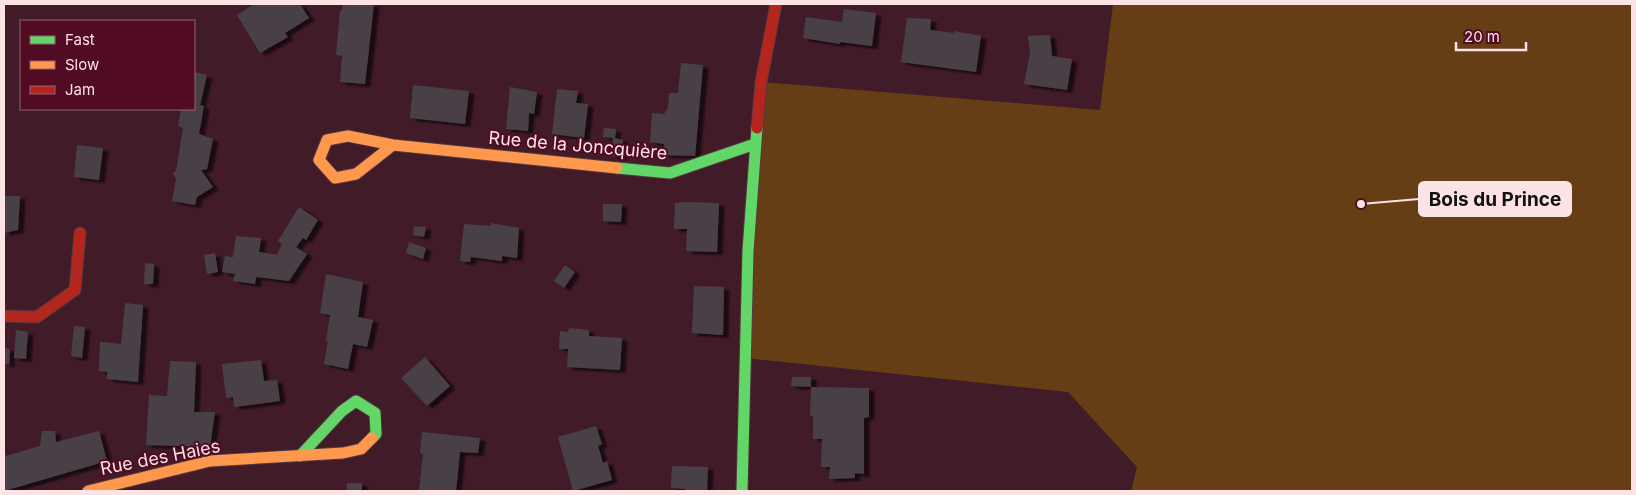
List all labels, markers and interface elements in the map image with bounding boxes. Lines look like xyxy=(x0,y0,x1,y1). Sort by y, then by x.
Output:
legend xyxy=(20,20,195,110)
scale bar xyxy=(1456,20,1526,52)
text: 20 m xyxy=(1464,27,1500,46)
text: Fast xyxy=(65,30,95,49)
text: Slow xyxy=(65,55,99,74)
text: Jam xyxy=(65,80,95,99)
street label: Rue de la Joncquière xyxy=(488,127,668,163)
callout: Bois du Prince xyxy=(1419,182,1571,216)
text: Bois du Prince xyxy=(1429,188,1561,211)
street label: Rue des Haies xyxy=(98,435,222,479)

